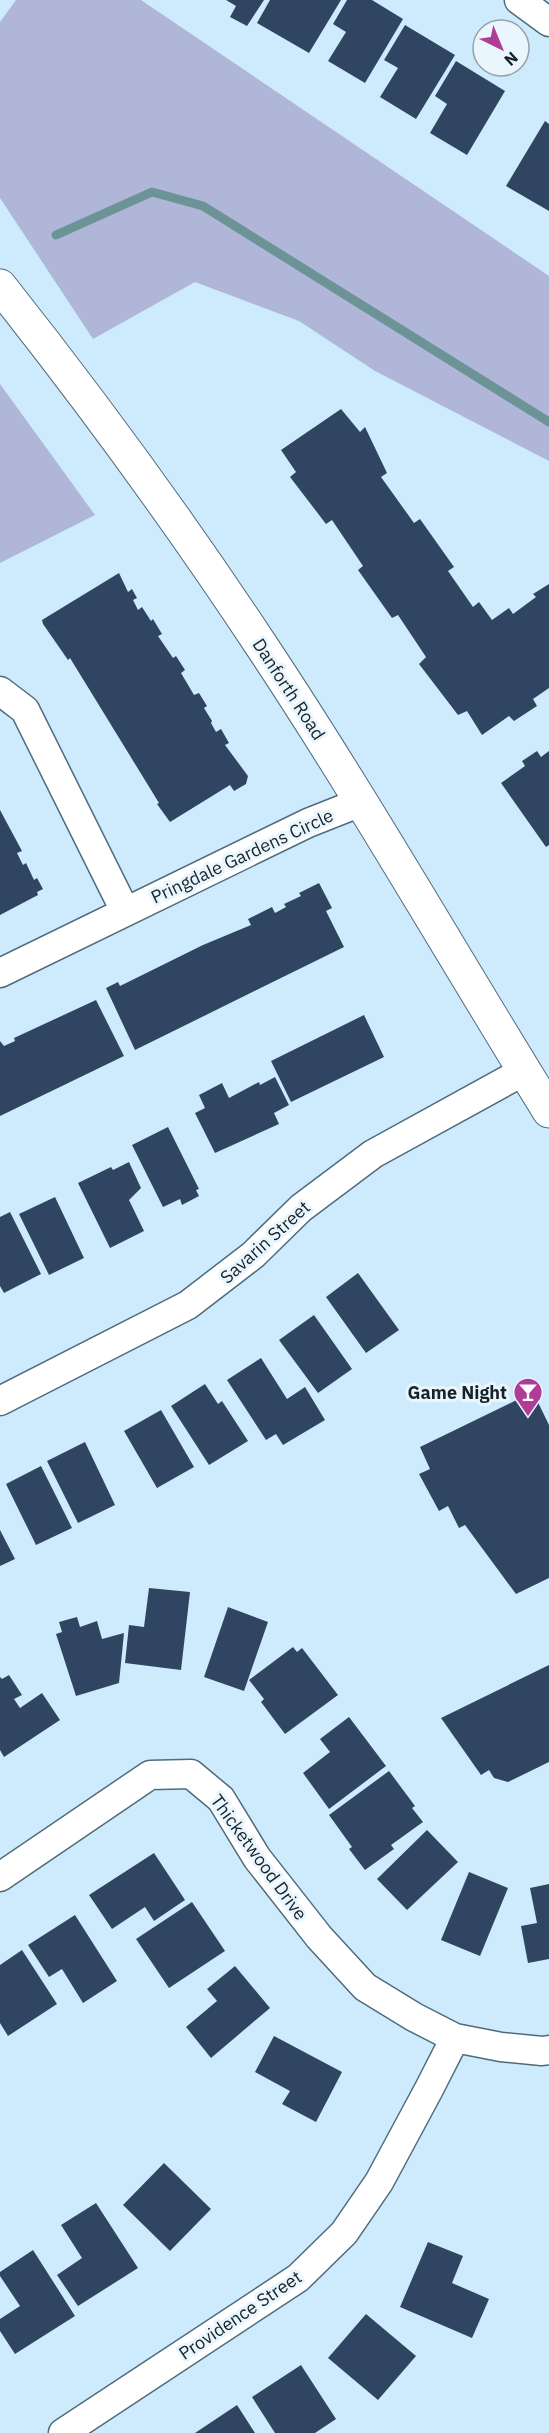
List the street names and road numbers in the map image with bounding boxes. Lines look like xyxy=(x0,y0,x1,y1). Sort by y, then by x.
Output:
street label: Danforth Road xyxy=(248,634,330,744)
street label: Pringdale Gardens Circle xyxy=(147,804,337,908)
street label: Savarin Street xyxy=(215,1196,315,1288)
street label: Thicketwood Drive xyxy=(206,1790,312,1924)
street label: Providence Street xyxy=(174,2265,306,2365)

